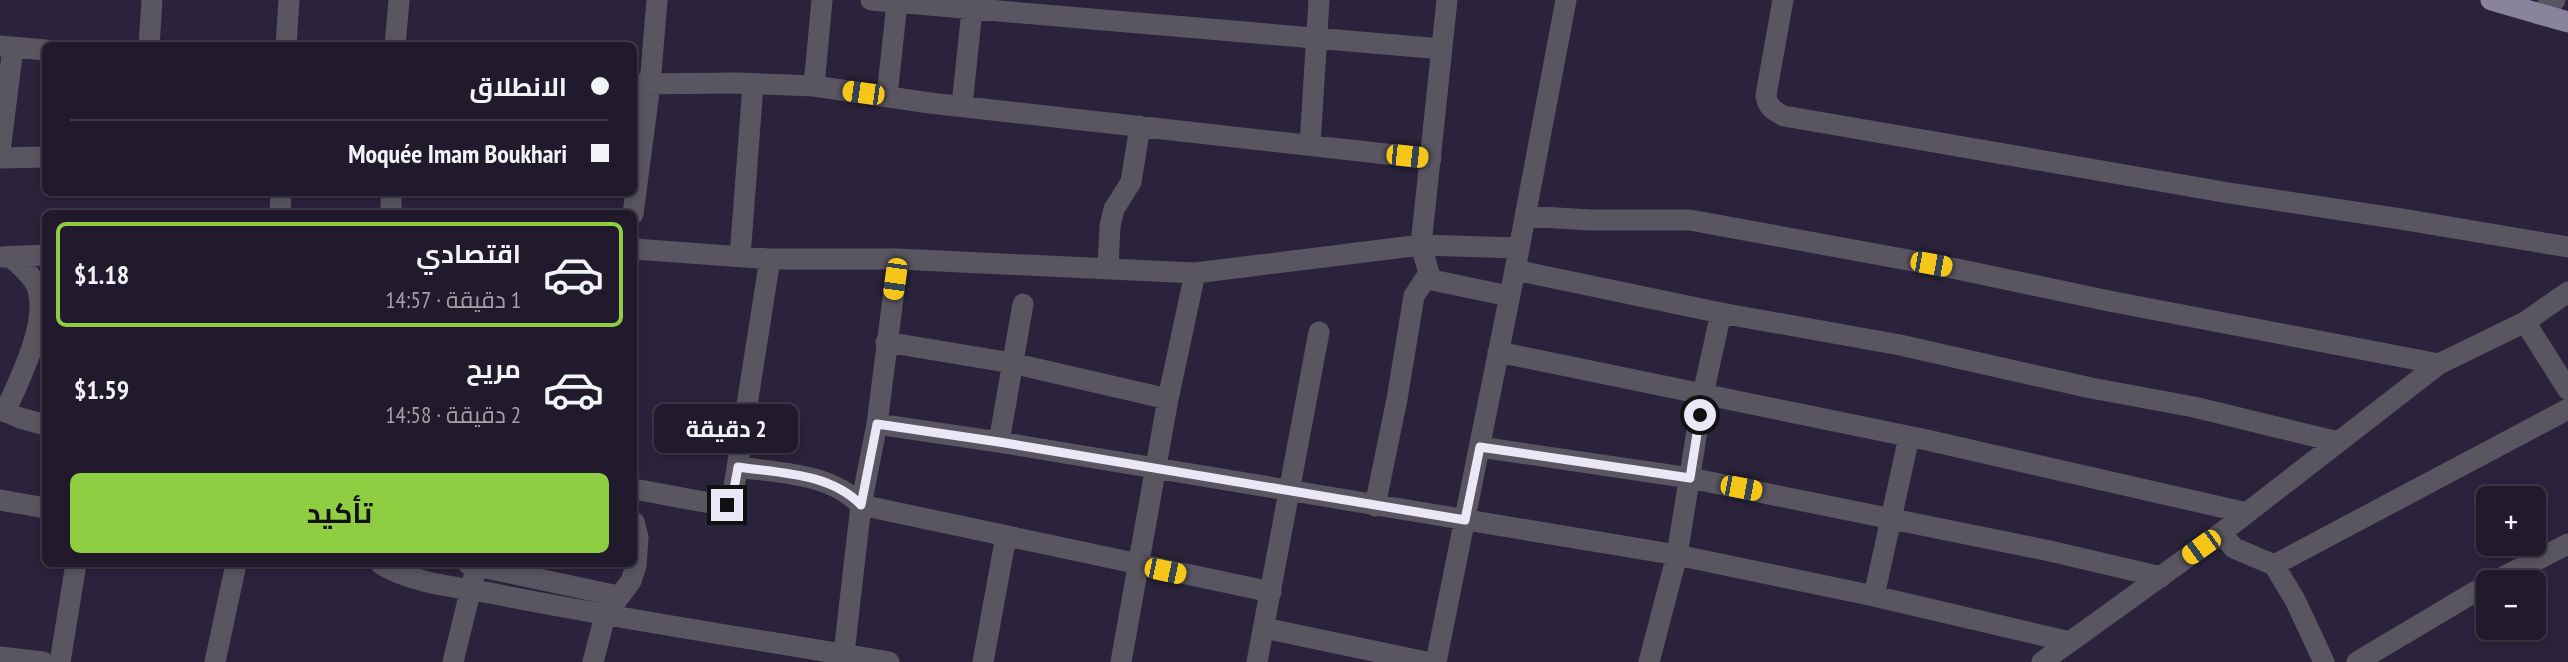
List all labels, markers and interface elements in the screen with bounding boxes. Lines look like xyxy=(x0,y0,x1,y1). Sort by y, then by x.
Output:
text: الانطلاق xyxy=(469,70,567,103)
car xyxy=(841,80,886,106)
text: Moquée Imam Boukhari xyxy=(348,137,567,170)
car xyxy=(1386,143,1429,169)
text: اقتصادي xyxy=(416,237,521,270)
icon: car xyxy=(542,243,605,306)
car xyxy=(1909,250,1954,278)
car xyxy=(882,257,909,301)
text: $1.18 xyxy=(74,258,129,291)
text: 1 دقيقة · 14:57 xyxy=(385,285,521,314)
text: مريح xyxy=(466,352,521,385)
icon: car xyxy=(542,358,605,421)
text: $1.59 xyxy=(74,373,129,406)
route start xyxy=(1684,399,1716,431)
text: 2 دقيقة · 14:58 xyxy=(385,400,521,429)
callout: 2 دقيقة xyxy=(655,404,799,452)
text: 2 دقيقة xyxy=(686,414,766,443)
button: تأكيد xyxy=(70,473,609,553)
car xyxy=(1719,474,1764,502)
map controls xyxy=(2476,486,2546,640)
button: + xyxy=(2476,486,2546,556)
route end xyxy=(711,489,743,521)
car xyxy=(2178,526,2225,568)
car xyxy=(1143,556,1188,586)
button: − xyxy=(2476,570,2546,640)

